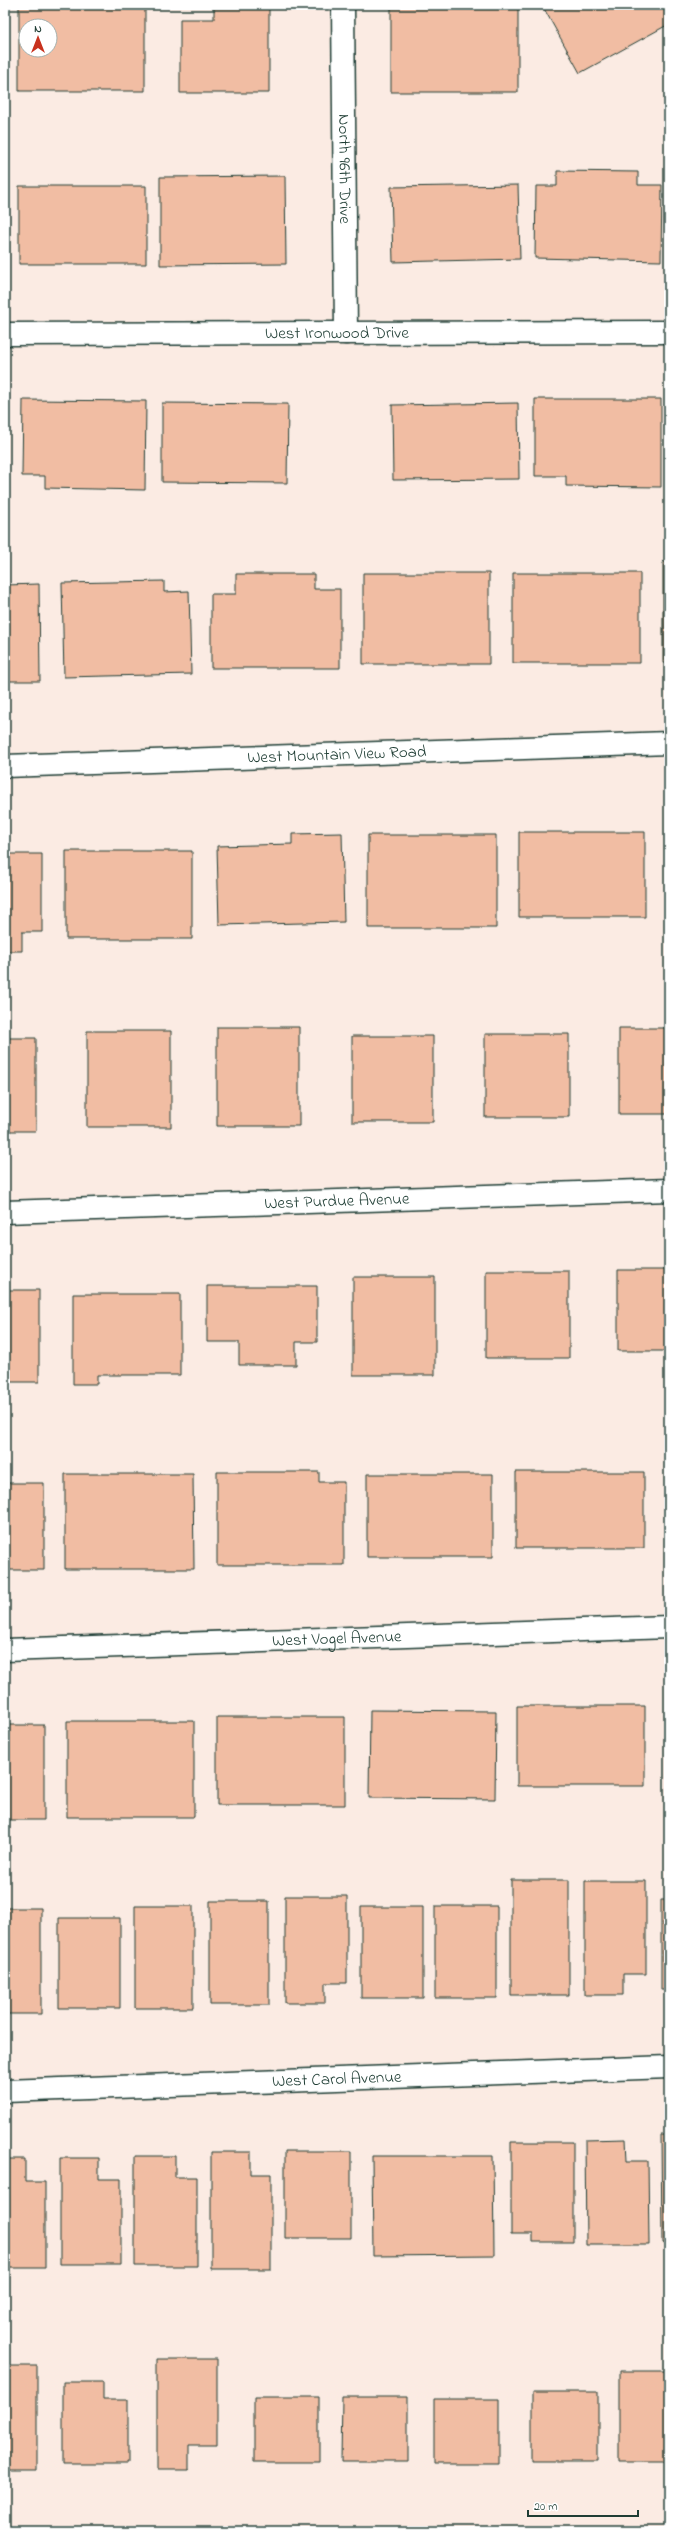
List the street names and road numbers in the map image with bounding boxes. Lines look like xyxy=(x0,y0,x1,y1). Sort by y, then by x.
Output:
street label: North 96th Drive xyxy=(331,114,358,224)
street label: West Ironwood Drive xyxy=(265,320,409,346)
street label: West Mountain View Road xyxy=(247,739,427,770)
street label: West Purdue Avenue xyxy=(264,1186,410,1216)
street label: West Vogel Avenue xyxy=(272,1624,402,1653)
street label: West Carol Avenue xyxy=(272,2064,402,2094)

